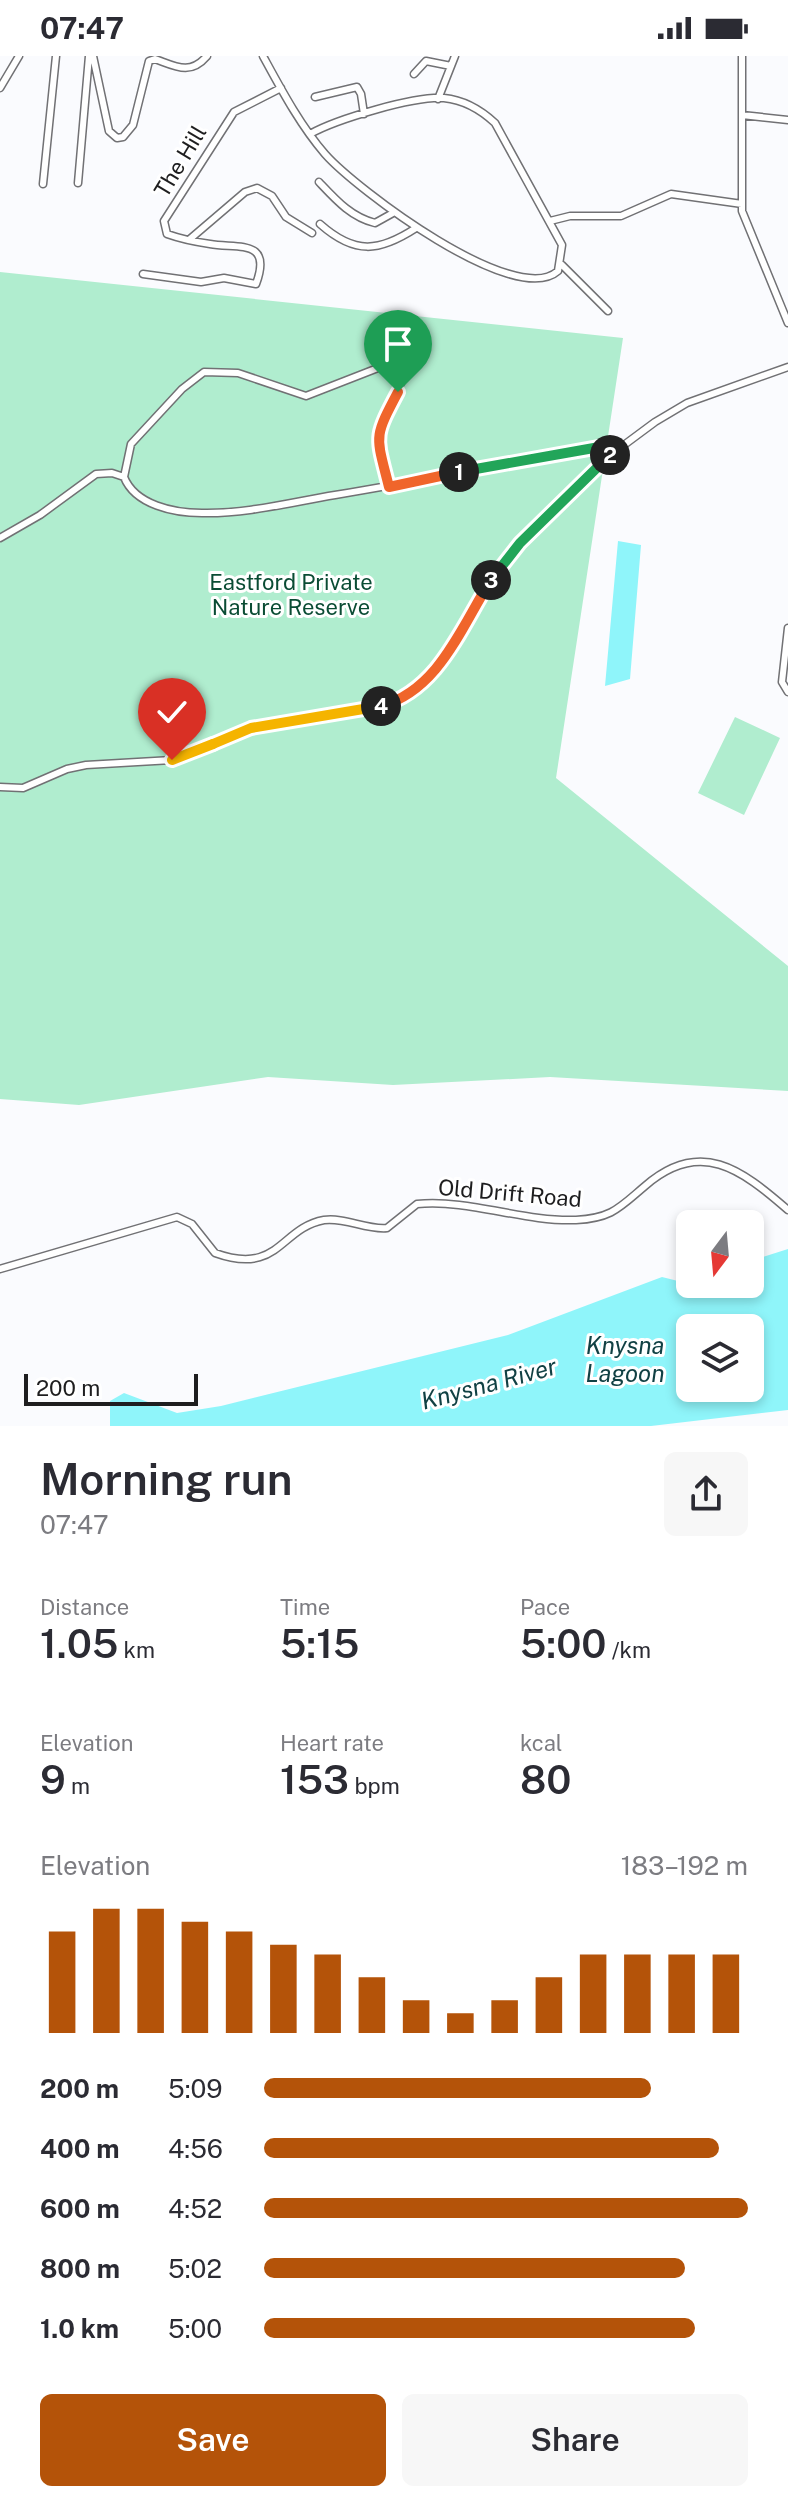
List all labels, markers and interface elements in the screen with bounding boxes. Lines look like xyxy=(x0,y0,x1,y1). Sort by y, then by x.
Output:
text: 07:47 xyxy=(40,10,124,46)
street label: The Hill xyxy=(149,121,211,201)
pin xyxy=(364,310,432,392)
icon: arrive xyxy=(376,322,420,366)
pin: 2 xyxy=(590,435,630,475)
text: 2 xyxy=(603,442,617,468)
pin: 1 xyxy=(439,452,479,492)
text: 1 xyxy=(454,459,464,485)
pin: 3 xyxy=(471,560,511,600)
text: 3 xyxy=(484,567,498,593)
park label: Eastford Private Nature Reserve xyxy=(209,569,373,620)
pin xyxy=(138,678,206,760)
pin: 4 xyxy=(361,686,401,726)
icon: check xyxy=(150,690,194,734)
text: 4 xyxy=(374,693,388,719)
street label: Old Drift Road xyxy=(437,1174,583,1212)
north arrow xyxy=(676,1210,764,1298)
map controls xyxy=(676,1210,764,1402)
button: layers xyxy=(676,1314,764,1402)
water label: Knysna Lagoon xyxy=(585,1331,665,1387)
water label: Knysna River xyxy=(418,1351,561,1415)
scale bar xyxy=(24,1370,198,1406)
text: 200 m xyxy=(36,1375,100,1401)
button: share xyxy=(664,1452,748,1536)
text: Morning run xyxy=(40,1453,293,1505)
text: 07:47 xyxy=(40,1509,109,1540)
text: Distance xyxy=(40,1594,129,1620)
text: Time xyxy=(280,1594,330,1620)
text: Pace xyxy=(520,1594,570,1620)
text: 1.05 xyxy=(40,1620,118,1667)
text: 5:15 xyxy=(280,1620,359,1667)
text: 5:00 xyxy=(520,1620,607,1667)
text: km xyxy=(118,1637,155,1663)
text: /km xyxy=(607,1637,651,1663)
text: Elevation xyxy=(40,1730,133,1756)
text: Heart rate xyxy=(280,1730,384,1756)
text: kcal xyxy=(520,1730,562,1756)
text: 9 xyxy=(40,1756,66,1803)
text: 153 xyxy=(280,1756,349,1803)
text: 80 xyxy=(520,1756,571,1803)
text: m xyxy=(66,1773,90,1799)
text: bpm xyxy=(349,1773,400,1799)
text: Elevation xyxy=(40,1850,150,1881)
text: 183–192 m xyxy=(621,1850,748,1881)
text: 200 m xyxy=(40,2073,119,2104)
text: 5:09 xyxy=(168,2073,223,2104)
text: 400 m xyxy=(40,2133,120,2164)
text: 4:56 xyxy=(168,2133,223,2164)
text: 600 m xyxy=(40,2193,120,2224)
text: 4:52 xyxy=(168,2193,222,2224)
text: 800 m xyxy=(40,2253,120,2284)
text: 5:02 xyxy=(168,2253,222,2284)
text: 1.0 km xyxy=(40,2313,119,2344)
text: 5:00 xyxy=(168,2313,222,2344)
button: Save xyxy=(40,2394,386,2486)
button: Share xyxy=(402,2394,748,2486)

